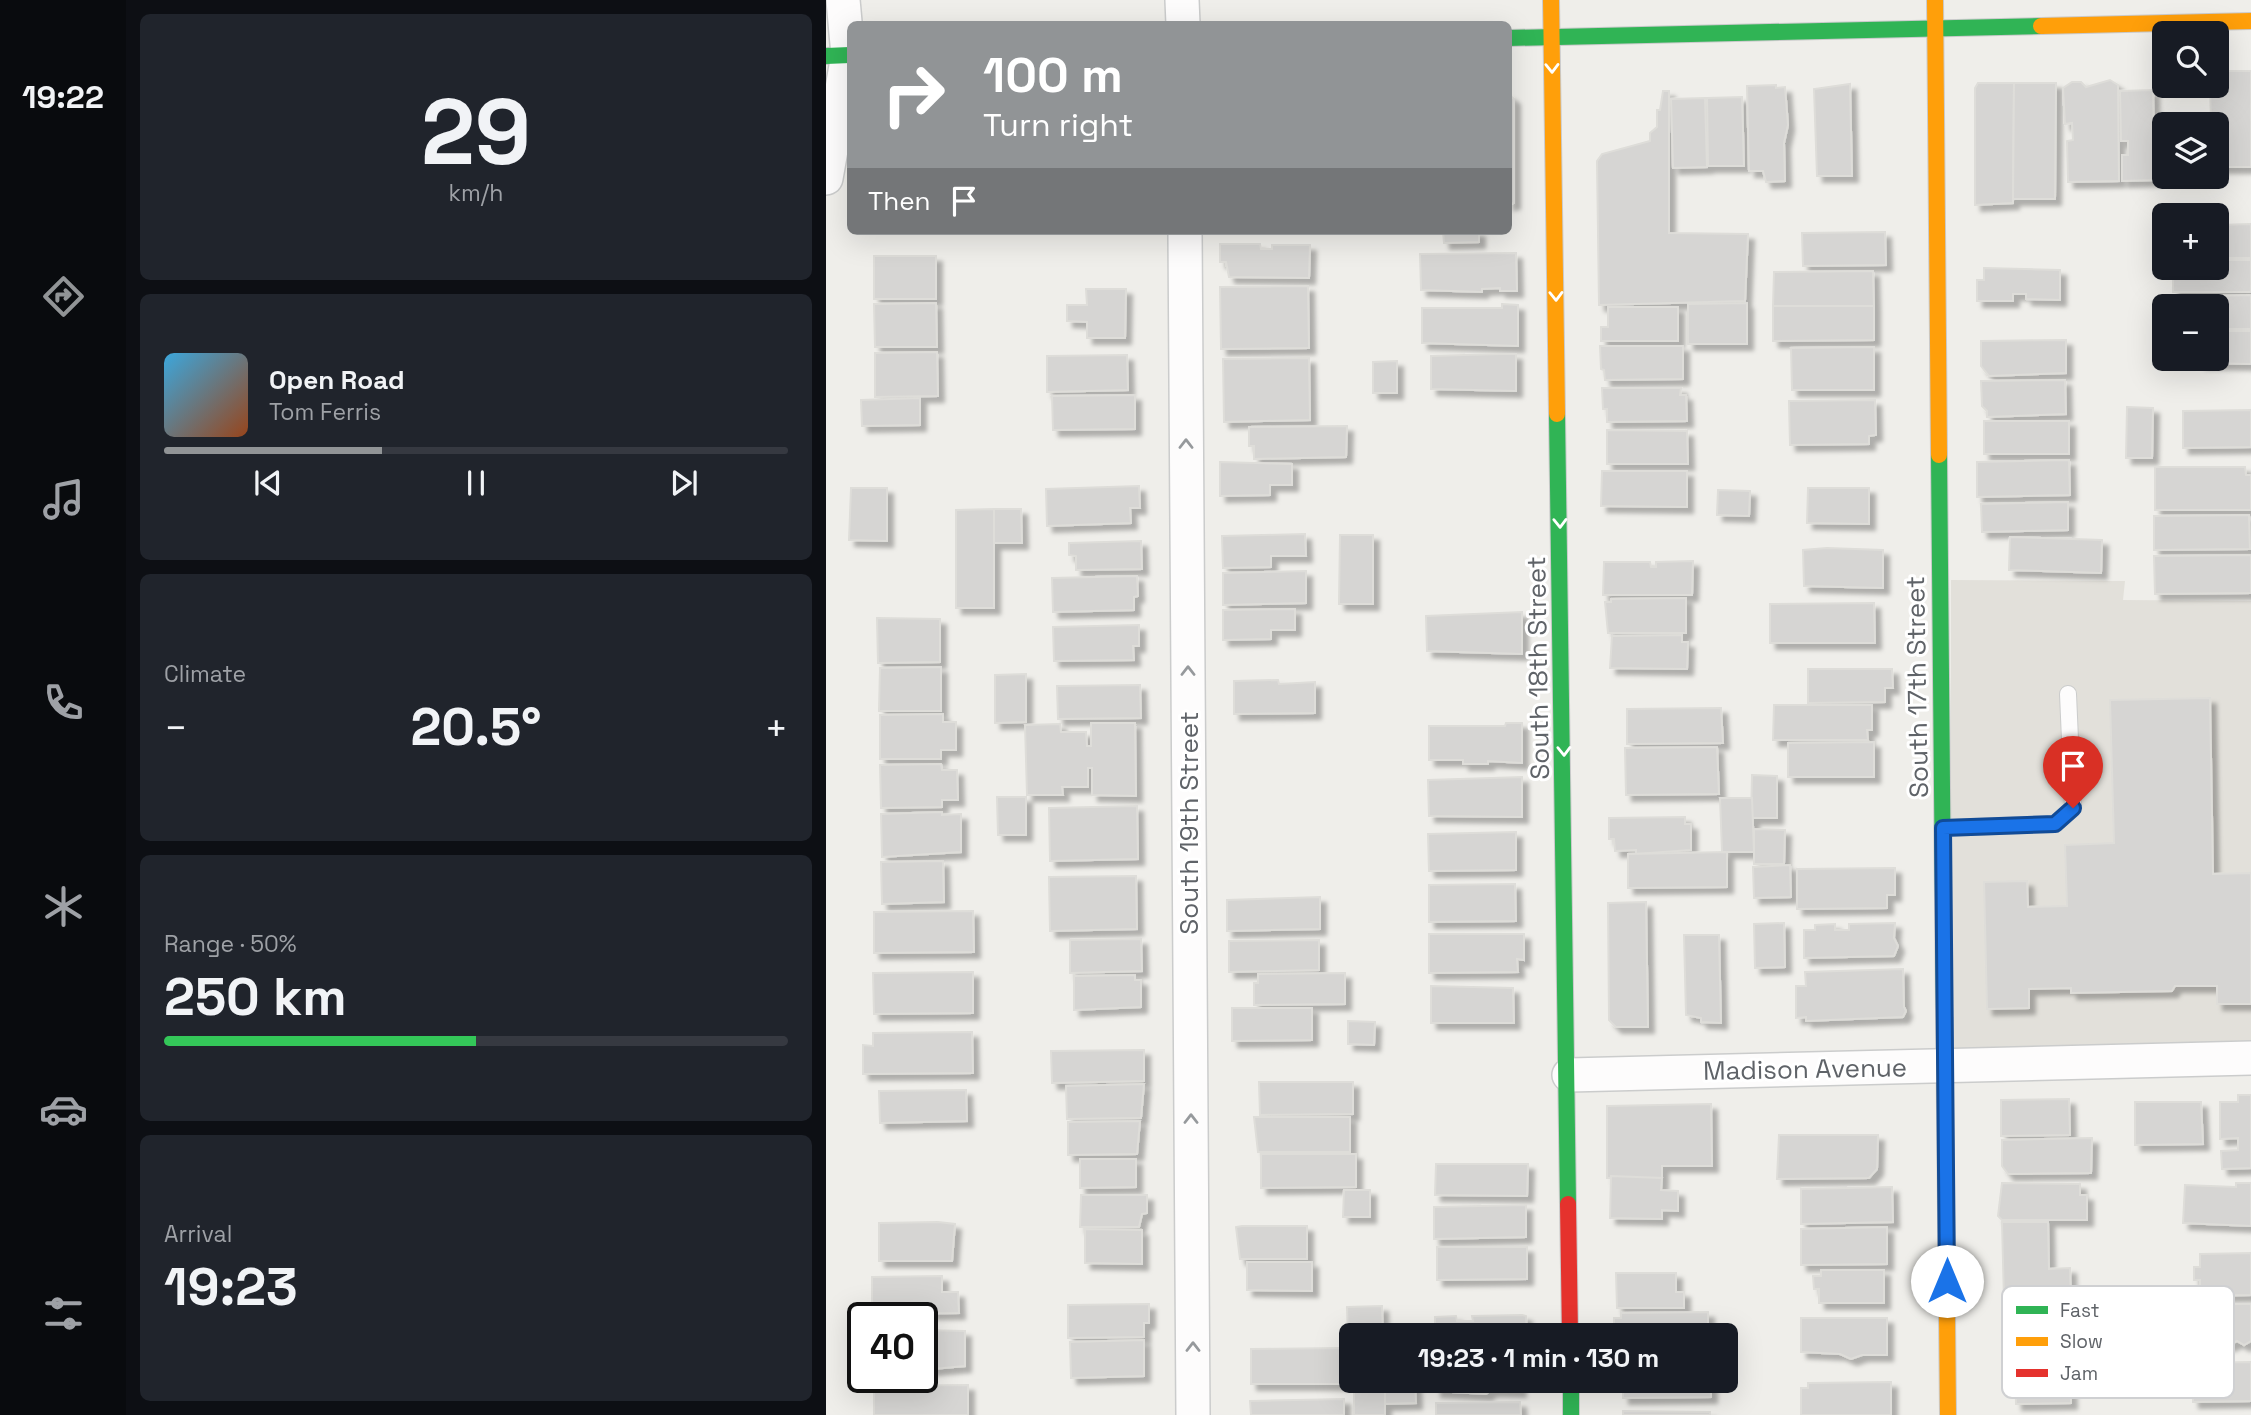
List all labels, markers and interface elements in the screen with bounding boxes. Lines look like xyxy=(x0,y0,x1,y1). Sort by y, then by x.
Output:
map controls xyxy=(2152,21,2229,371)
button: search xyxy=(2152,21,2229,98)
text: 100 m xyxy=(983,44,1123,106)
icon: right xyxy=(868,49,959,140)
one-way arrow xyxy=(1545,63,1560,74)
text: 29 xyxy=(421,74,531,191)
text: 19:22 xyxy=(22,77,104,117)
text: Turn right xyxy=(983,105,1133,145)
button: layers xyxy=(2152,112,2229,189)
text: km/h xyxy=(449,178,503,208)
icon: arrive xyxy=(945,182,983,220)
text: Then xyxy=(868,184,931,218)
button: + xyxy=(2152,203,2229,280)
icon: directions xyxy=(39,272,88,321)
one-way arrow xyxy=(1548,291,1564,301)
button: − xyxy=(2152,294,2229,371)
text: Open Road xyxy=(269,363,405,397)
text: Tom Ferris xyxy=(269,397,381,427)
one-way arrow xyxy=(1178,438,1194,449)
icon: previous xyxy=(249,464,287,502)
icon: pause xyxy=(457,464,495,502)
icon: next xyxy=(665,464,703,502)
icon: music xyxy=(39,475,88,524)
one-way arrow xyxy=(1552,518,1568,529)
street label: South 18th Street xyxy=(1519,556,1557,780)
street label: South 17th Street xyxy=(1898,576,1936,798)
text: Climate xyxy=(164,659,246,689)
one-way arrow xyxy=(1180,666,1196,676)
icon: phone xyxy=(39,678,88,727)
text: 20.5° xyxy=(410,694,542,760)
text: − xyxy=(164,704,188,752)
text: + xyxy=(764,704,788,752)
street label: South 19th Street xyxy=(1172,711,1206,935)
pin xyxy=(2043,736,2103,808)
one-way arrow xyxy=(1556,745,1571,756)
icon: arrive xyxy=(2054,747,2092,785)
icon: climate xyxy=(39,882,88,931)
text: Range · 50% xyxy=(164,929,297,959)
text: 250 km xyxy=(164,964,347,1030)
street label: Madison Avenue xyxy=(1703,1050,1907,1088)
icon: car xyxy=(39,1085,88,1134)
one-way arrow xyxy=(1183,1114,1199,1124)
text: Arrival xyxy=(164,1219,232,1249)
position arrow xyxy=(1910,1244,1984,1318)
text: 19:23 xyxy=(164,1254,298,1320)
legend xyxy=(2002,1286,2234,1398)
icon: filters xyxy=(39,1289,88,1338)
text: Fast xyxy=(2060,1298,2100,1323)
speed limit sign: 40 xyxy=(847,1302,938,1393)
text: Slow xyxy=(2060,1329,2103,1354)
one-way arrow xyxy=(1185,1341,1201,1352)
text: 19:23 · 1 min · 130 m xyxy=(1418,1341,1659,1375)
text: Jam xyxy=(2060,1361,2098,1386)

